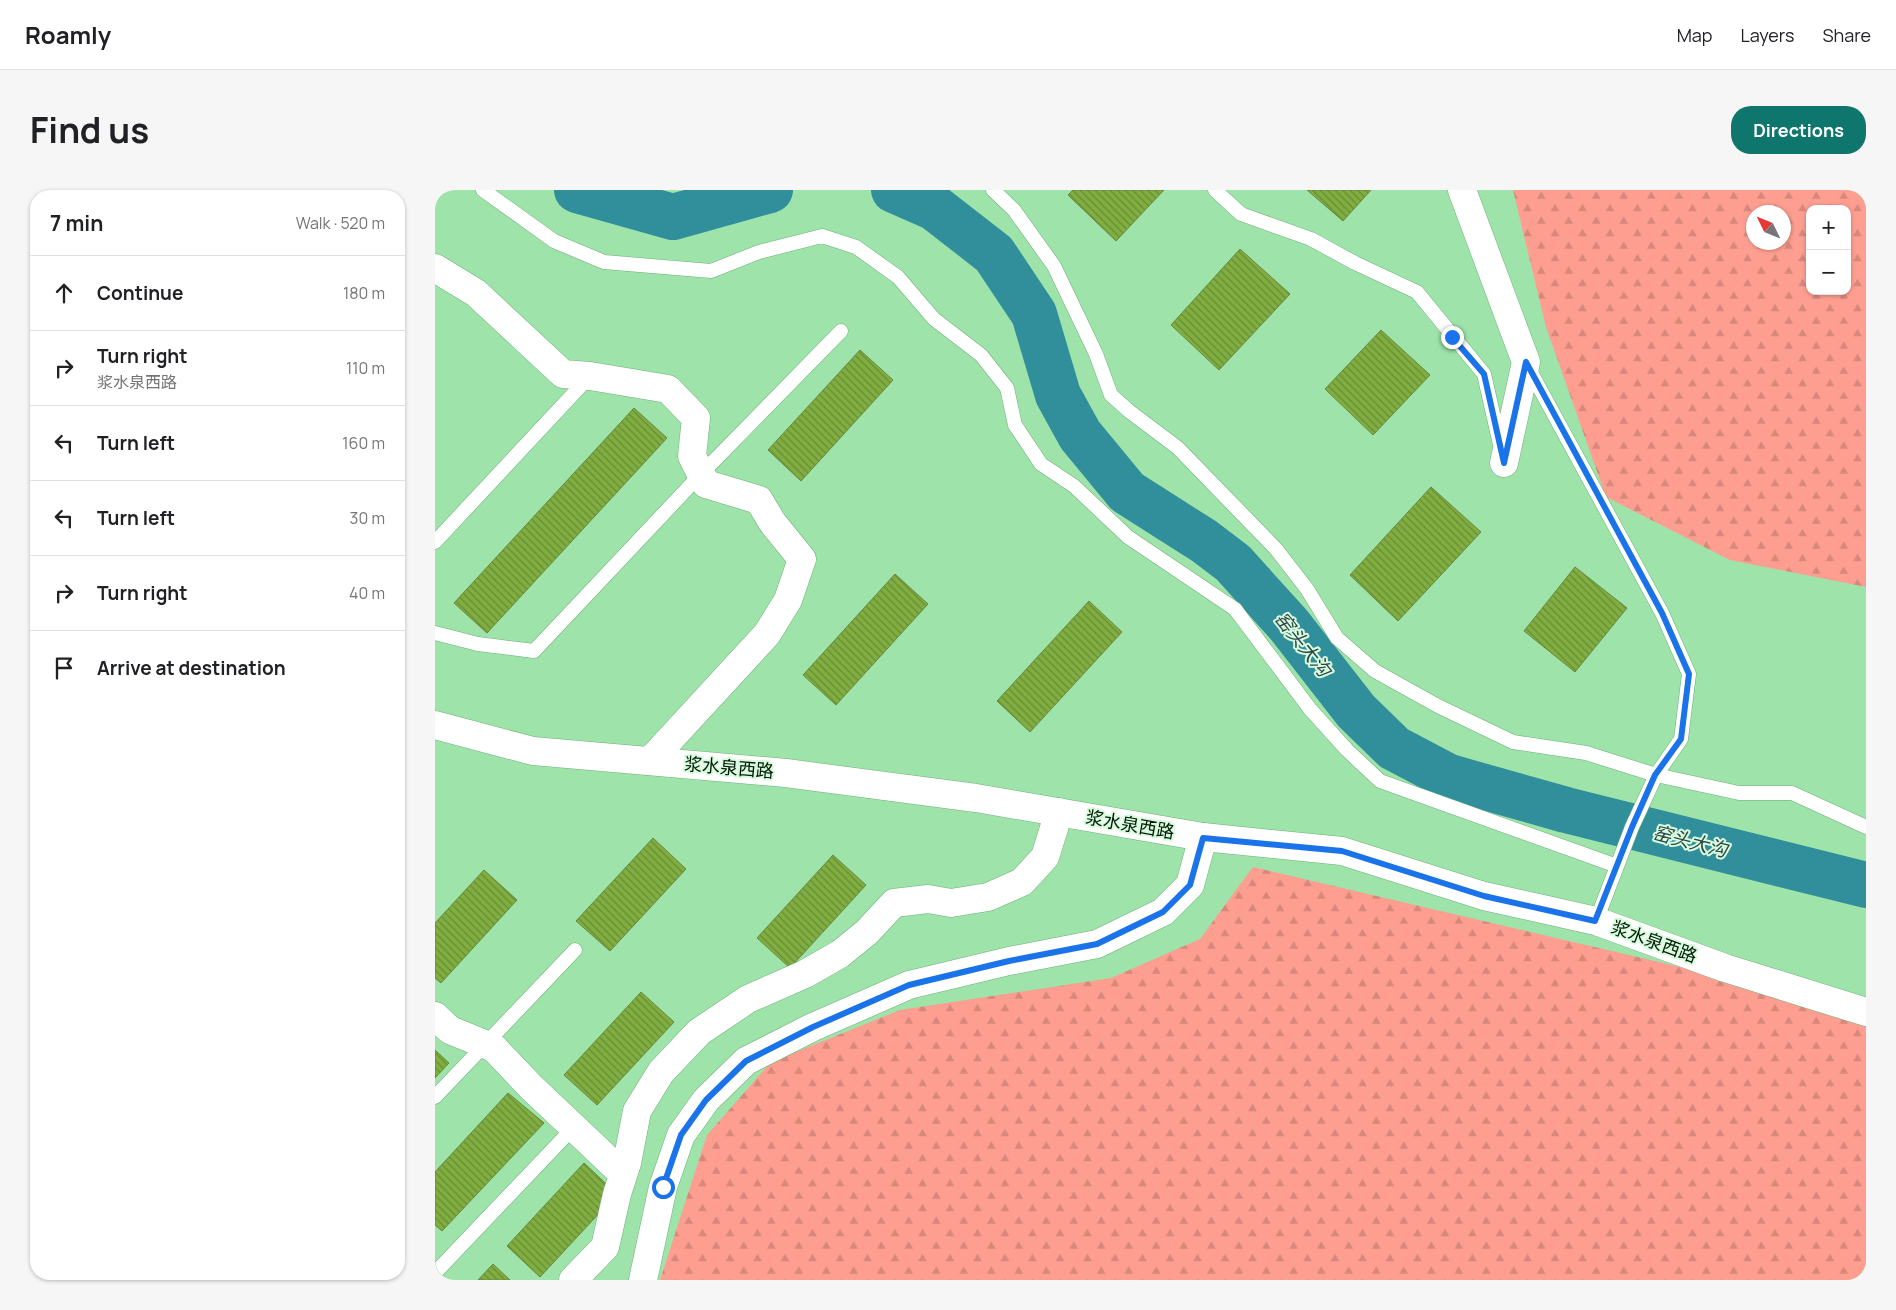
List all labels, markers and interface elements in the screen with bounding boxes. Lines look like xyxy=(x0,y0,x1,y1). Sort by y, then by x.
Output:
text: Roamly xyxy=(25,18,111,51)
text: Map xyxy=(1677,23,1712,47)
text: Layers xyxy=(1740,23,1794,47)
text: Share xyxy=(1822,23,1871,47)
text: Find us xyxy=(30,106,149,154)
button: Directions xyxy=(1731,106,1866,154)
north arrow xyxy=(1746,205,1791,250)
map controls xyxy=(1806,205,1851,295)
button: + xyxy=(1806,205,1851,250)
text: 7 min xyxy=(50,209,103,237)
text: Walk · 520 m xyxy=(296,212,385,234)
button: − xyxy=(1806,250,1851,295)
icon: ahead xyxy=(50,279,78,307)
text: Continue xyxy=(97,280,183,306)
text: 180 m xyxy=(343,282,385,304)
route end xyxy=(1441,326,1464,349)
text: Turn right xyxy=(97,343,187,369)
icon: right xyxy=(50,354,78,382)
text: 110 m xyxy=(346,357,385,379)
text: 浆水泉西路 xyxy=(97,371,177,393)
icon: left xyxy=(50,429,78,457)
text: Turn left xyxy=(97,430,175,456)
text: 160 m xyxy=(342,432,385,454)
icon: left xyxy=(50,504,78,532)
text: Turn left xyxy=(97,505,175,531)
text: 30 m xyxy=(350,507,385,529)
icon: right xyxy=(50,579,78,607)
text: Turn right xyxy=(97,580,187,606)
text: 40 m xyxy=(349,582,385,604)
water label: 窑头大沟 xyxy=(1269,606,1338,683)
icon: arrive xyxy=(50,654,78,682)
text: Arrive at destination xyxy=(97,655,286,681)
street label: 浆水泉西路 xyxy=(683,751,775,783)
street label: 浆水泉西路 xyxy=(1084,804,1177,844)
water label: 窑头大沟 xyxy=(1650,819,1732,863)
street label: 浆水泉西路 xyxy=(1608,914,1701,968)
route start xyxy=(652,1176,675,1199)

